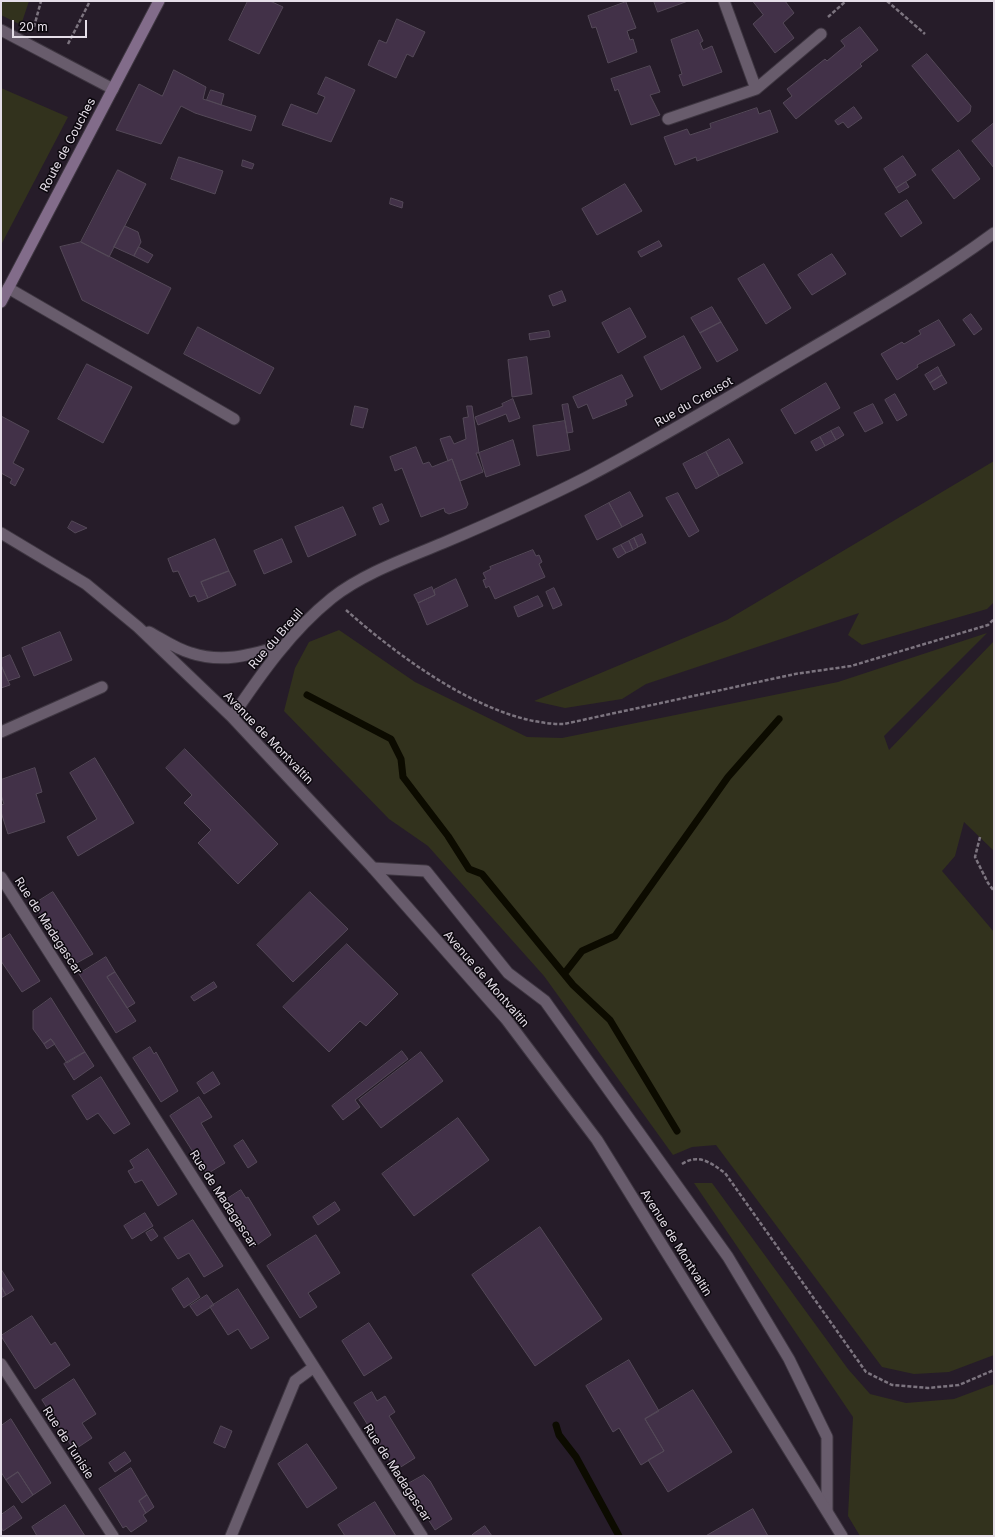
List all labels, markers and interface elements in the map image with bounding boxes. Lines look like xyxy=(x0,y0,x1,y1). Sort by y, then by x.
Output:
scale bar xyxy=(14,12,89,38)
text: 20 m xyxy=(19,19,48,34)
street label: Route de Couches xyxy=(37,96,99,194)
street label: Rue du Creusot xyxy=(652,374,736,430)
street label: Rue du Breuil xyxy=(246,606,306,672)
street label: Avenue de Montvaltin xyxy=(220,689,316,787)
street label: Rue de Madagascar xyxy=(11,875,85,977)
street label: Avenue de Montvaltin xyxy=(440,928,532,1030)
street label: Rue de Madagascar xyxy=(186,1148,260,1250)
street label: Avenue de Montvaltin xyxy=(637,1187,715,1299)
street label: Rue de Tunisie xyxy=(39,1404,97,1482)
street label: Rue de Madagascar xyxy=(360,1422,434,1524)

